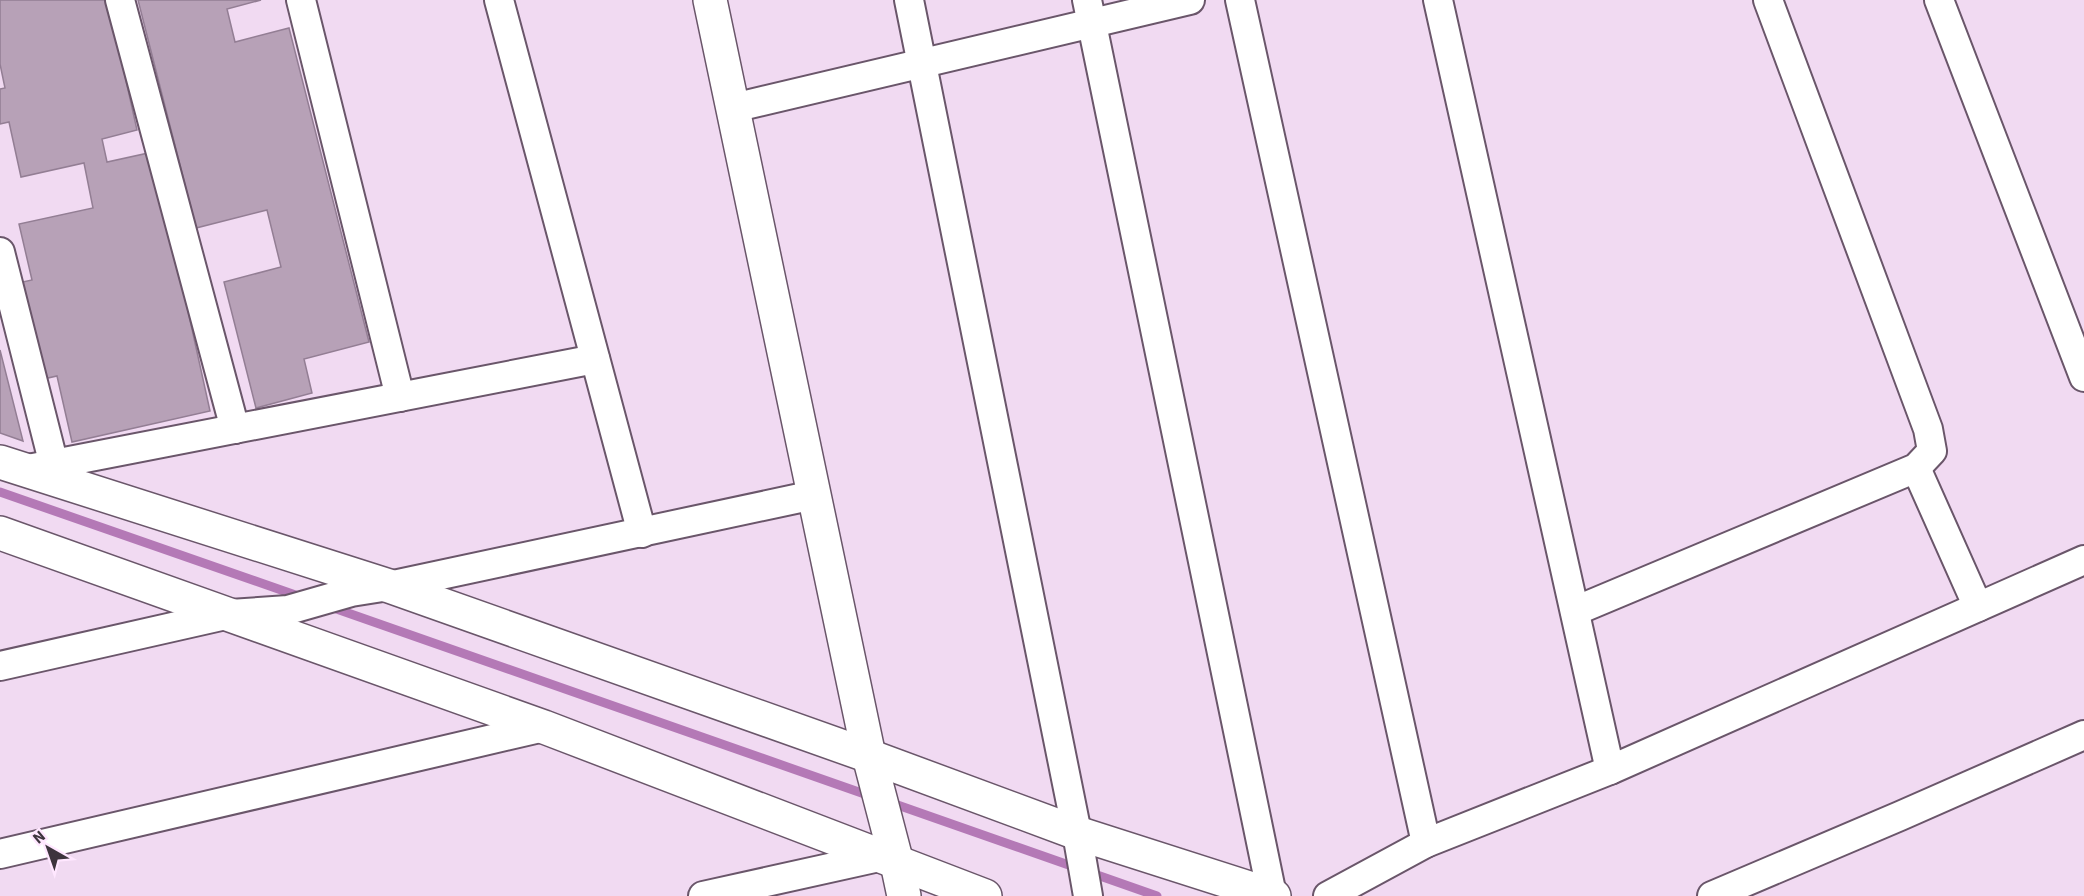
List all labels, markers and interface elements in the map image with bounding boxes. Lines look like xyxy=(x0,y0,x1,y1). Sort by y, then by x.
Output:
north arrow xyxy=(18,818,78,878)
text: N xyxy=(28,825,50,849)

